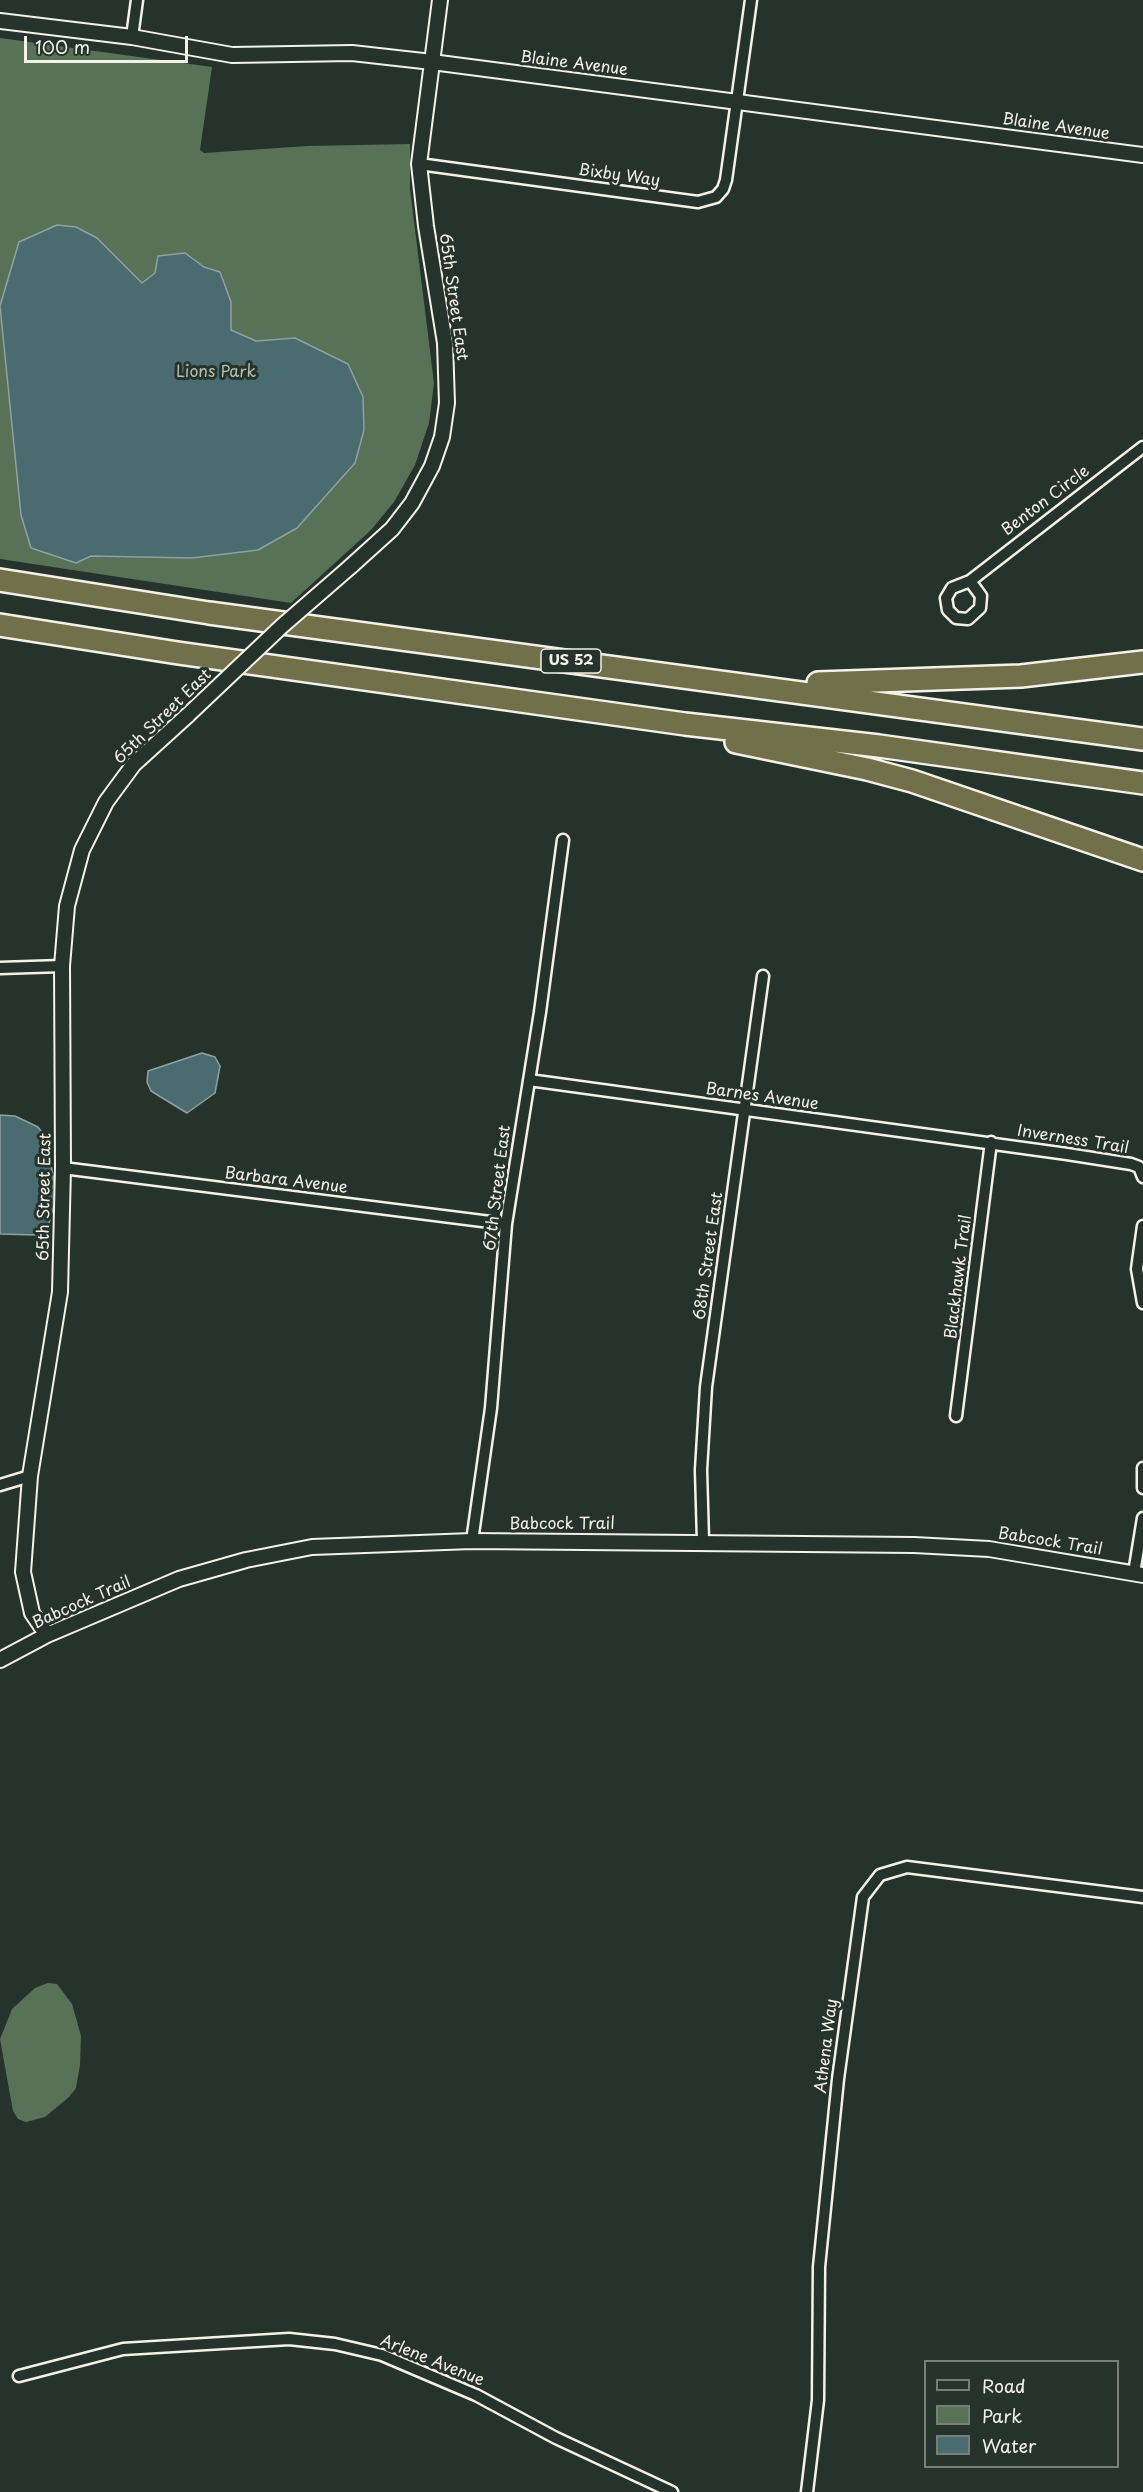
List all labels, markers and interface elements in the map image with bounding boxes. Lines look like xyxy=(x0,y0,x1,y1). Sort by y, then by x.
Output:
scale bar xyxy=(27,24,190,62)
text: 100 m xyxy=(35,33,90,60)
street label: Blaine Avenue xyxy=(519,48,629,80)
street label: Blaine Avenue xyxy=(1001,110,1111,144)
street label: Bixby Way xyxy=(577,161,661,191)
street label: 65th Street East xyxy=(435,232,471,362)
park label: Lions Park xyxy=(176,363,256,383)
street label: Benton Circle xyxy=(998,462,1094,540)
road number: US 52 xyxy=(541,649,601,673)
street label: 65th Street East xyxy=(110,666,216,768)
street label: Barnes Avenue xyxy=(704,1080,820,1114)
street label: Inverness Trail xyxy=(1016,1122,1130,1158)
street label: 67th Street East xyxy=(481,1124,515,1252)
street label: 65th Street East xyxy=(34,1133,56,1261)
street label: Barbara Avenue xyxy=(223,1164,349,1198)
street label: 68th Street East xyxy=(691,1191,727,1321)
street label: Blackhawk Trail xyxy=(942,1214,976,1340)
street label: Babcock Trail xyxy=(509,1515,615,1535)
street label: Babcock Trail xyxy=(996,1524,1104,1560)
street label: Babcock Trail xyxy=(30,1573,134,1633)
street label: Athena Way xyxy=(812,1998,842,2094)
street label: Arlene Avenue xyxy=(377,2331,487,2391)
legend xyxy=(924,2360,1119,2468)
text: Road xyxy=(982,2372,1026,2399)
text: Park xyxy=(982,2402,1022,2429)
text: Water xyxy=(982,2432,1036,2459)

